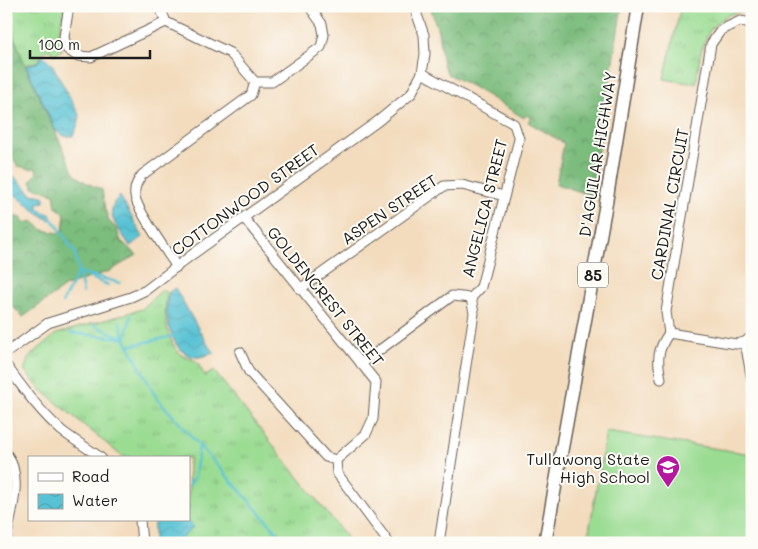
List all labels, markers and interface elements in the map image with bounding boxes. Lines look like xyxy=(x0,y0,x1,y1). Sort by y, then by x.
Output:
scale bar xyxy=(30,28,150,60)
text: 100 m xyxy=(38,34,80,54)
street label: D'AGUILAR HIGHWAY xyxy=(574,70,620,238)
street label: CARDINAL CIRCUIT xyxy=(645,126,693,282)
street label: ANGELICA STREET xyxy=(457,136,511,280)
street label: COTTONWOOD STREET xyxy=(167,138,323,260)
street label: ASPEN STREET xyxy=(337,169,441,249)
street label: GOLDENCREST STREET xyxy=(263,222,389,370)
road number: 85 xyxy=(578,262,608,288)
place label: Tullawong State High School xyxy=(526,448,650,487)
school or university icon: Tullawong State High School xyxy=(655,454,681,488)
legend xyxy=(28,456,190,522)
text: Road xyxy=(72,466,109,486)
text: Water xyxy=(72,490,118,510)

